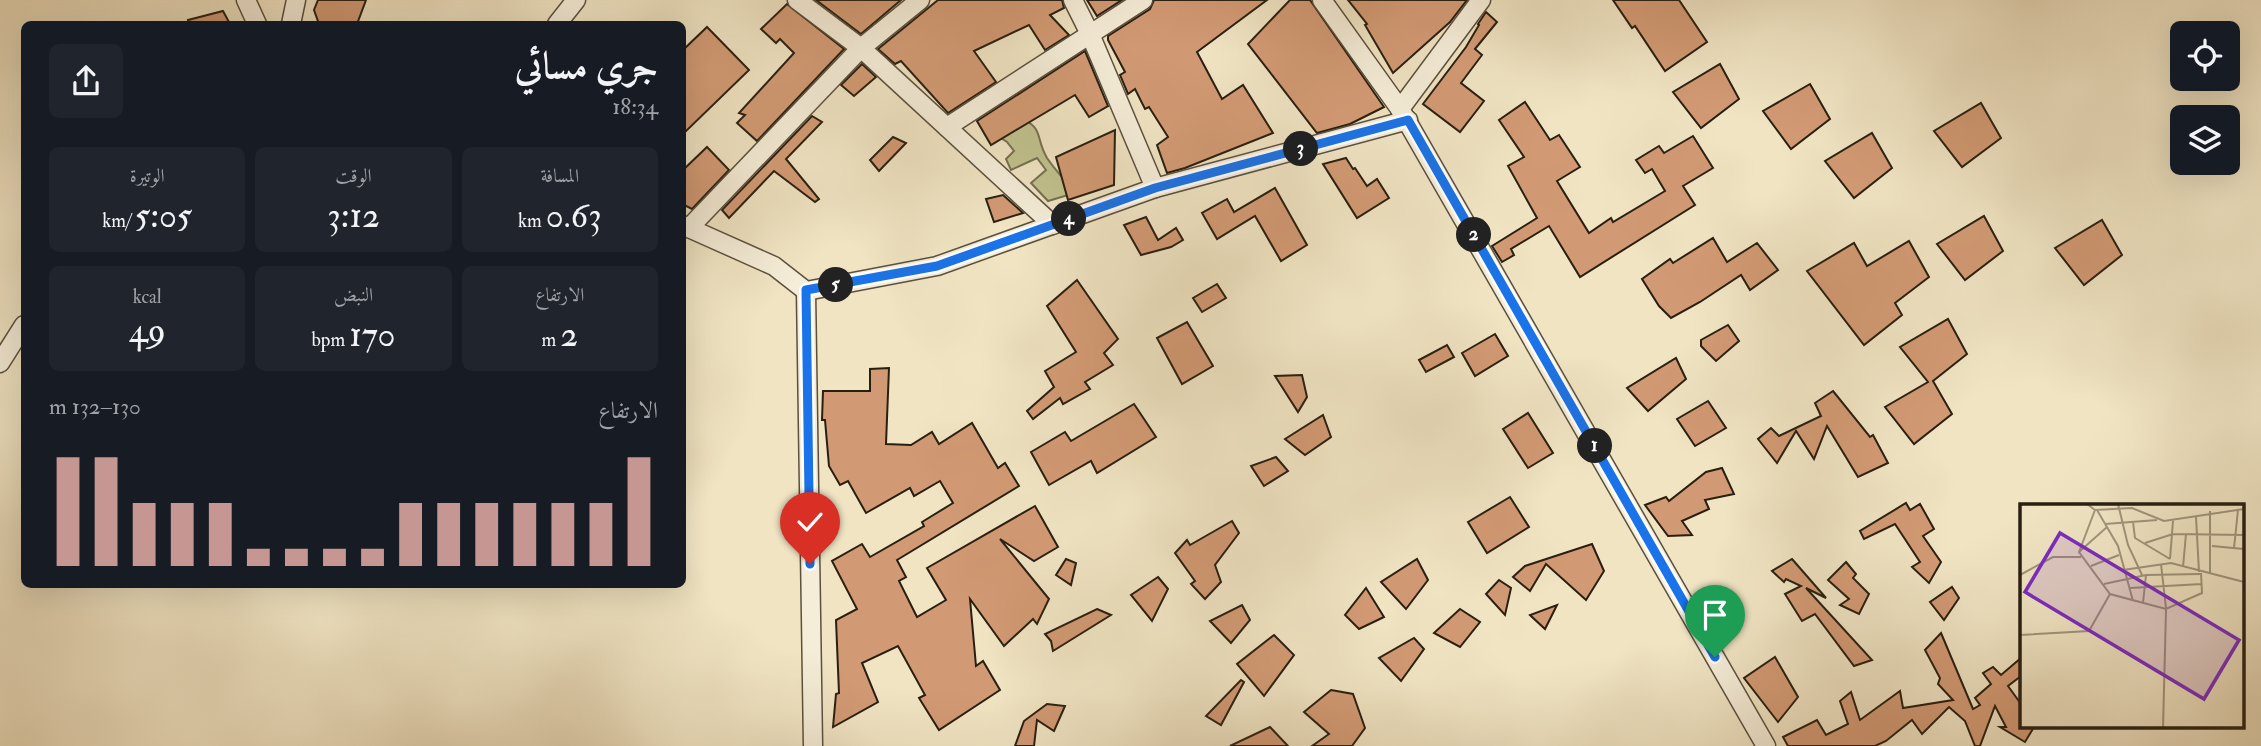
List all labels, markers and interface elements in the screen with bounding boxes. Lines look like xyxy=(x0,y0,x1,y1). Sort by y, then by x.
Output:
map controls xyxy=(2170,21,2240,175)
button: locate xyxy=(2170,21,2240,91)
text: جري مسائي xyxy=(515,42,658,90)
button: share xyxy=(49,44,123,118)
text: 18:34 xyxy=(612,92,658,121)
button: layers xyxy=(2170,105,2240,175)
pin: 3 xyxy=(1284,132,1318,166)
text: 3 xyxy=(1297,136,1304,160)
text: الوتيرة xyxy=(130,164,165,188)
text: الوقت xyxy=(335,164,372,188)
text: المسافة xyxy=(540,164,579,188)
text: 5:05 xyxy=(135,194,192,238)
text: 3:12 xyxy=(327,194,380,238)
text: 0.63 xyxy=(546,194,602,238)
pin: 4 xyxy=(1052,202,1086,236)
text: 4 xyxy=(1063,206,1074,230)
text: /km xyxy=(102,209,135,233)
text: km xyxy=(518,209,546,233)
pin: 2 xyxy=(1456,218,1492,252)
text: 2 xyxy=(1469,222,1478,246)
pin: 5 xyxy=(818,268,854,302)
text: 5 xyxy=(831,272,840,296)
text: النبض xyxy=(334,283,373,307)
text: الارتفاع xyxy=(535,283,584,307)
text: kcal xyxy=(133,285,162,309)
text: 49 xyxy=(129,309,166,353)
text: 170 xyxy=(349,313,396,357)
text: 2 xyxy=(560,313,578,357)
text: bpm xyxy=(311,328,349,352)
text: m xyxy=(542,328,560,352)
text: 130–132 m xyxy=(49,392,141,421)
text: الارتفاع xyxy=(598,396,658,425)
pin: 1 xyxy=(1578,428,1612,464)
text: 1 xyxy=(1591,433,1598,457)
pin xyxy=(780,492,840,564)
icon: check xyxy=(791,503,829,541)
inset map xyxy=(2020,504,2244,728)
pin xyxy=(1685,585,1745,657)
icon: arrive xyxy=(1696,596,1734,634)

